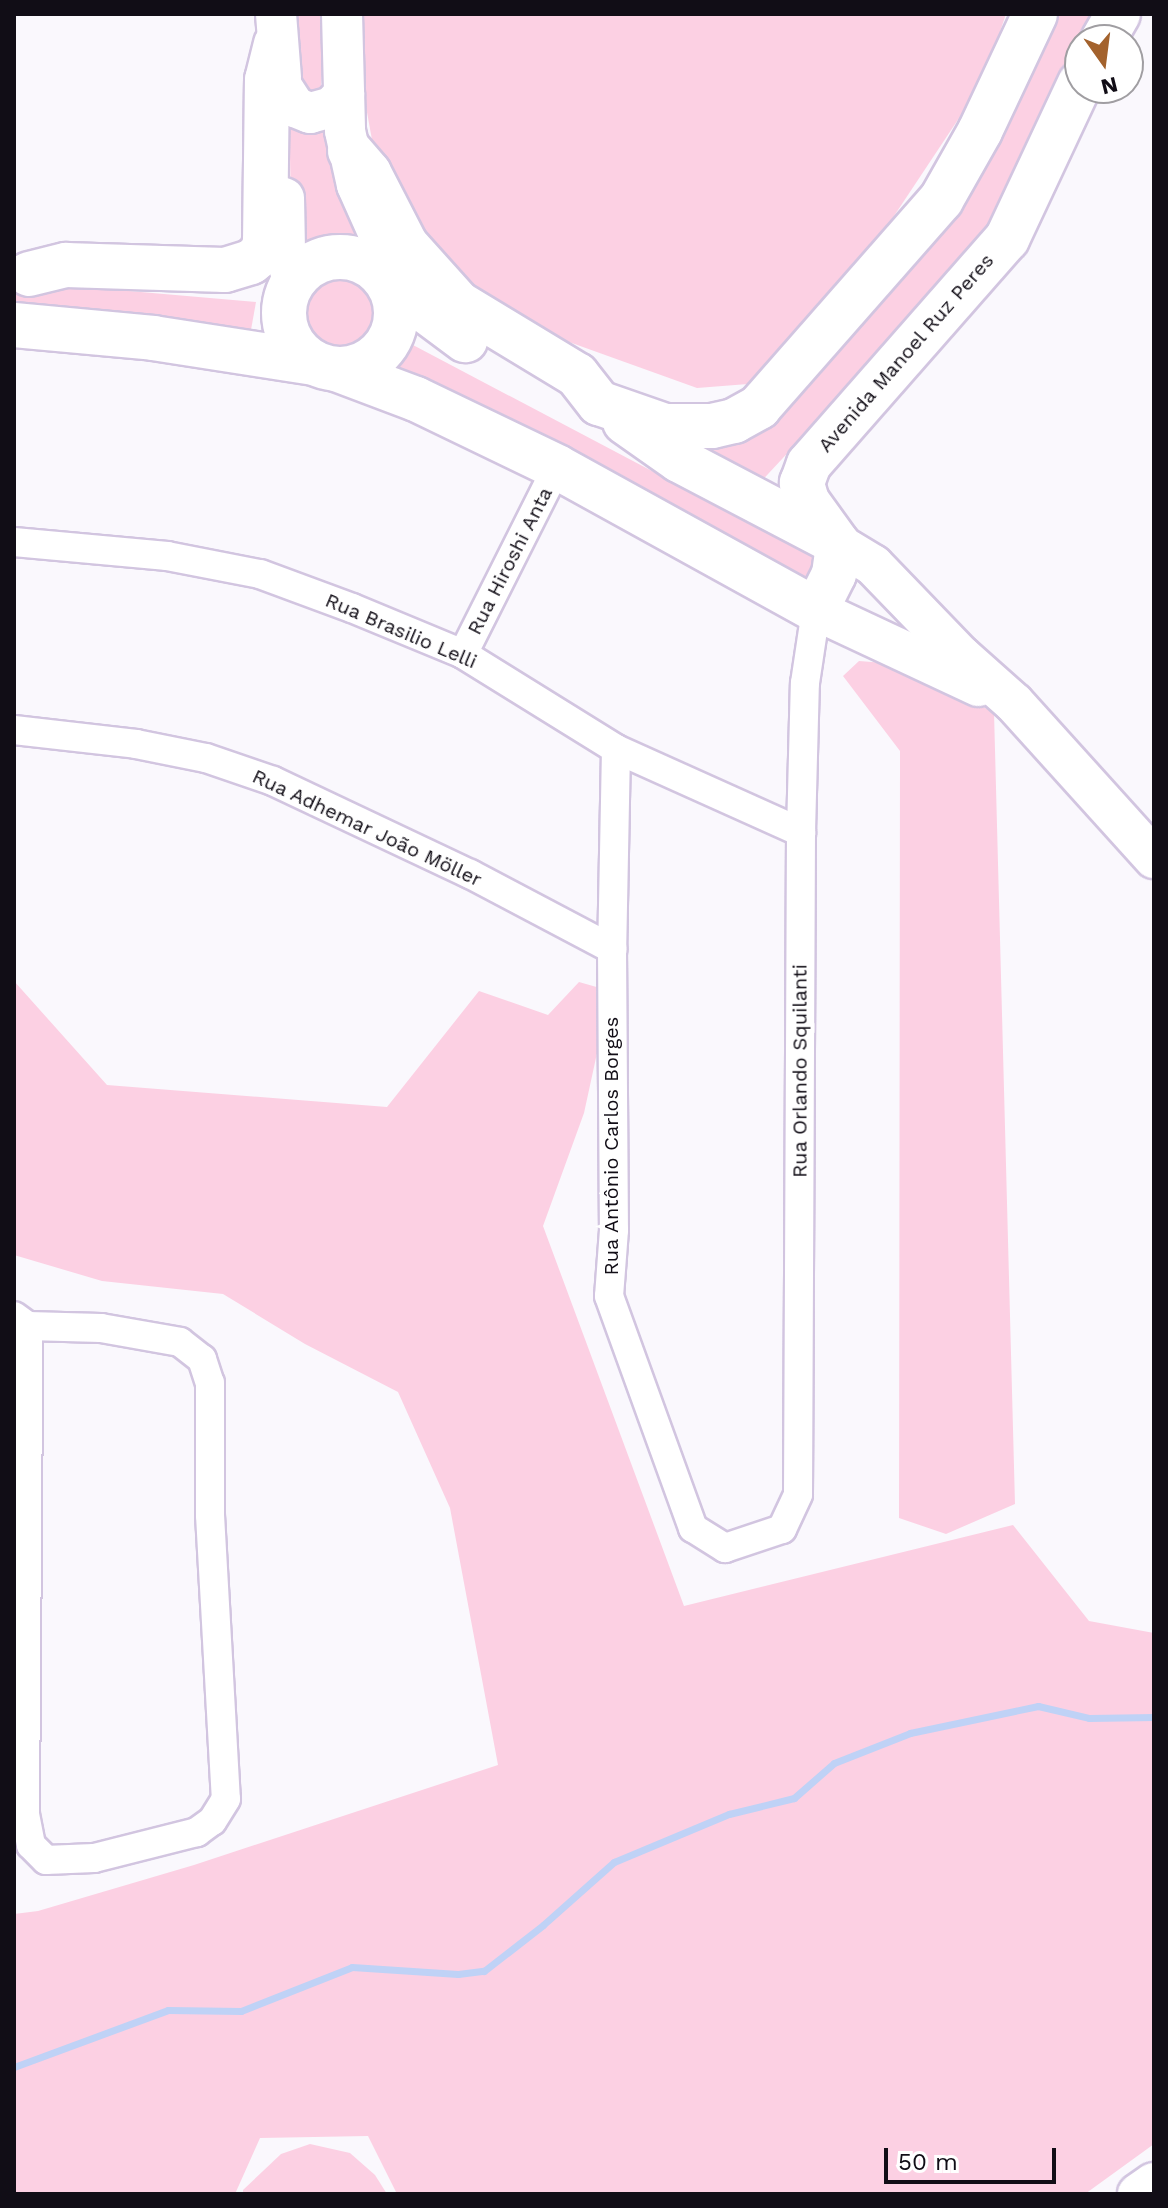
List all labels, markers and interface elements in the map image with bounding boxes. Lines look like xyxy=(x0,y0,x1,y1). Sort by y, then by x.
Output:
north arrow xyxy=(1064,24,1144,104)
text: N xyxy=(1099,72,1120,100)
street label: Avenida Manoel Ruz Peres xyxy=(813,248,999,458)
street label: Rua Hiroshi Anta xyxy=(462,483,558,639)
street label: Rua Brasilio Lelli xyxy=(321,588,481,674)
street label: Rua Adhemar João Möller xyxy=(247,764,487,892)
street label: Rua Orlando Squilanti xyxy=(788,964,812,1178)
street label: Rua Antônio Carlos Borges xyxy=(599,1016,623,1276)
scale bar xyxy=(888,2132,1060,2182)
text: 50 m xyxy=(898,2148,958,2176)

